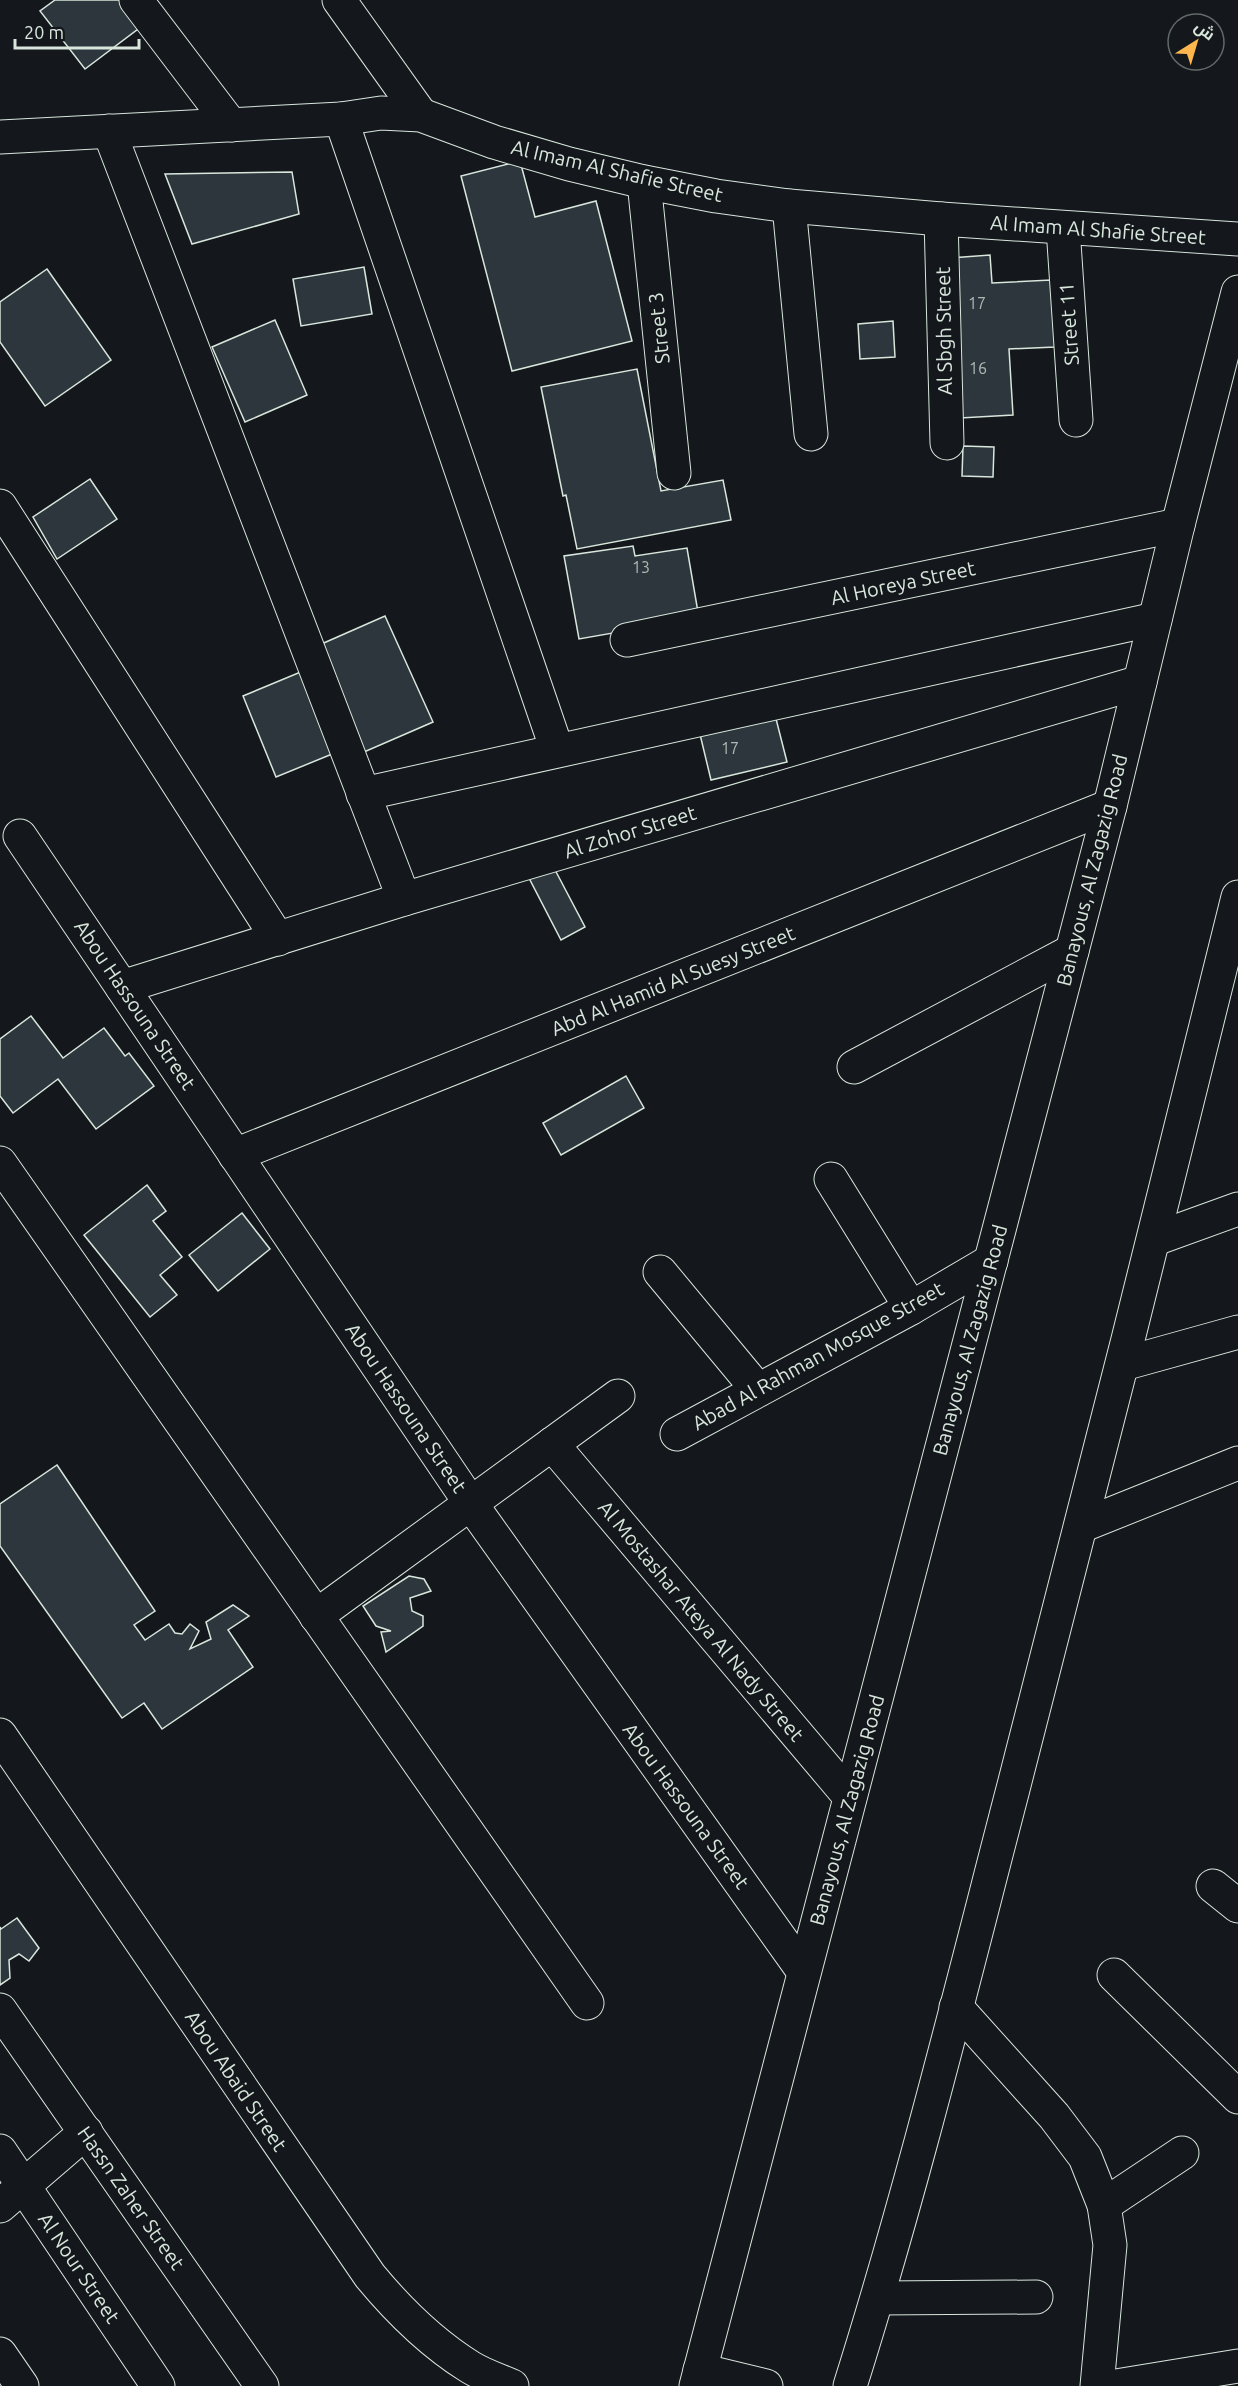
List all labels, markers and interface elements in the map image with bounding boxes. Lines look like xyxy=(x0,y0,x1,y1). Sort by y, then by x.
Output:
scale bar xyxy=(15,12,140,50)
north arrow xyxy=(1166,12,1226,72)
text: ش xyxy=(1191,17,1219,44)
text: 20 m xyxy=(24,22,64,42)
street label: Al Imam Al Shafie Street xyxy=(509,135,725,206)
street label: Al Imam Al Shafie Street xyxy=(989,210,1207,249)
street label: Al Sbgh Street xyxy=(931,267,956,395)
street label: Street 11 xyxy=(1054,282,1083,366)
street label: Street 3 xyxy=(643,291,674,365)
house number: 17 xyxy=(968,294,986,312)
house number: 16 xyxy=(969,359,987,377)
street label: Al Horeya Street xyxy=(828,556,977,609)
house number: 13 xyxy=(632,558,650,576)
house number: 17 xyxy=(721,739,739,757)
street label: Banayous, Al Zagazig Road xyxy=(1052,752,1131,988)
street label: Al Zohor Street xyxy=(561,800,699,863)
street label: Abou Hassouna Street xyxy=(70,916,201,1094)
street label: Abd Al Hamid Al Suesy Street xyxy=(548,921,798,1040)
street label: Banayous, Al Zagazig Road xyxy=(928,1222,1011,1458)
street label: Abad Al Rahman Mosque Street xyxy=(688,1277,948,1434)
street label: Abou Hassouna Street xyxy=(341,1319,472,1497)
street label: Al Mostashar Ateya Al Nady Street xyxy=(594,1496,809,1746)
street label: Banayous, Al Zagazig Road xyxy=(805,1692,888,1928)
street label: Abou Hassouna Street xyxy=(619,1718,754,1893)
street label: Abou Abaid Street xyxy=(181,2006,292,2155)
street label: Hassn Zaher Street xyxy=(73,2122,190,2274)
street label: Al Nour Street xyxy=(34,2208,125,2327)

